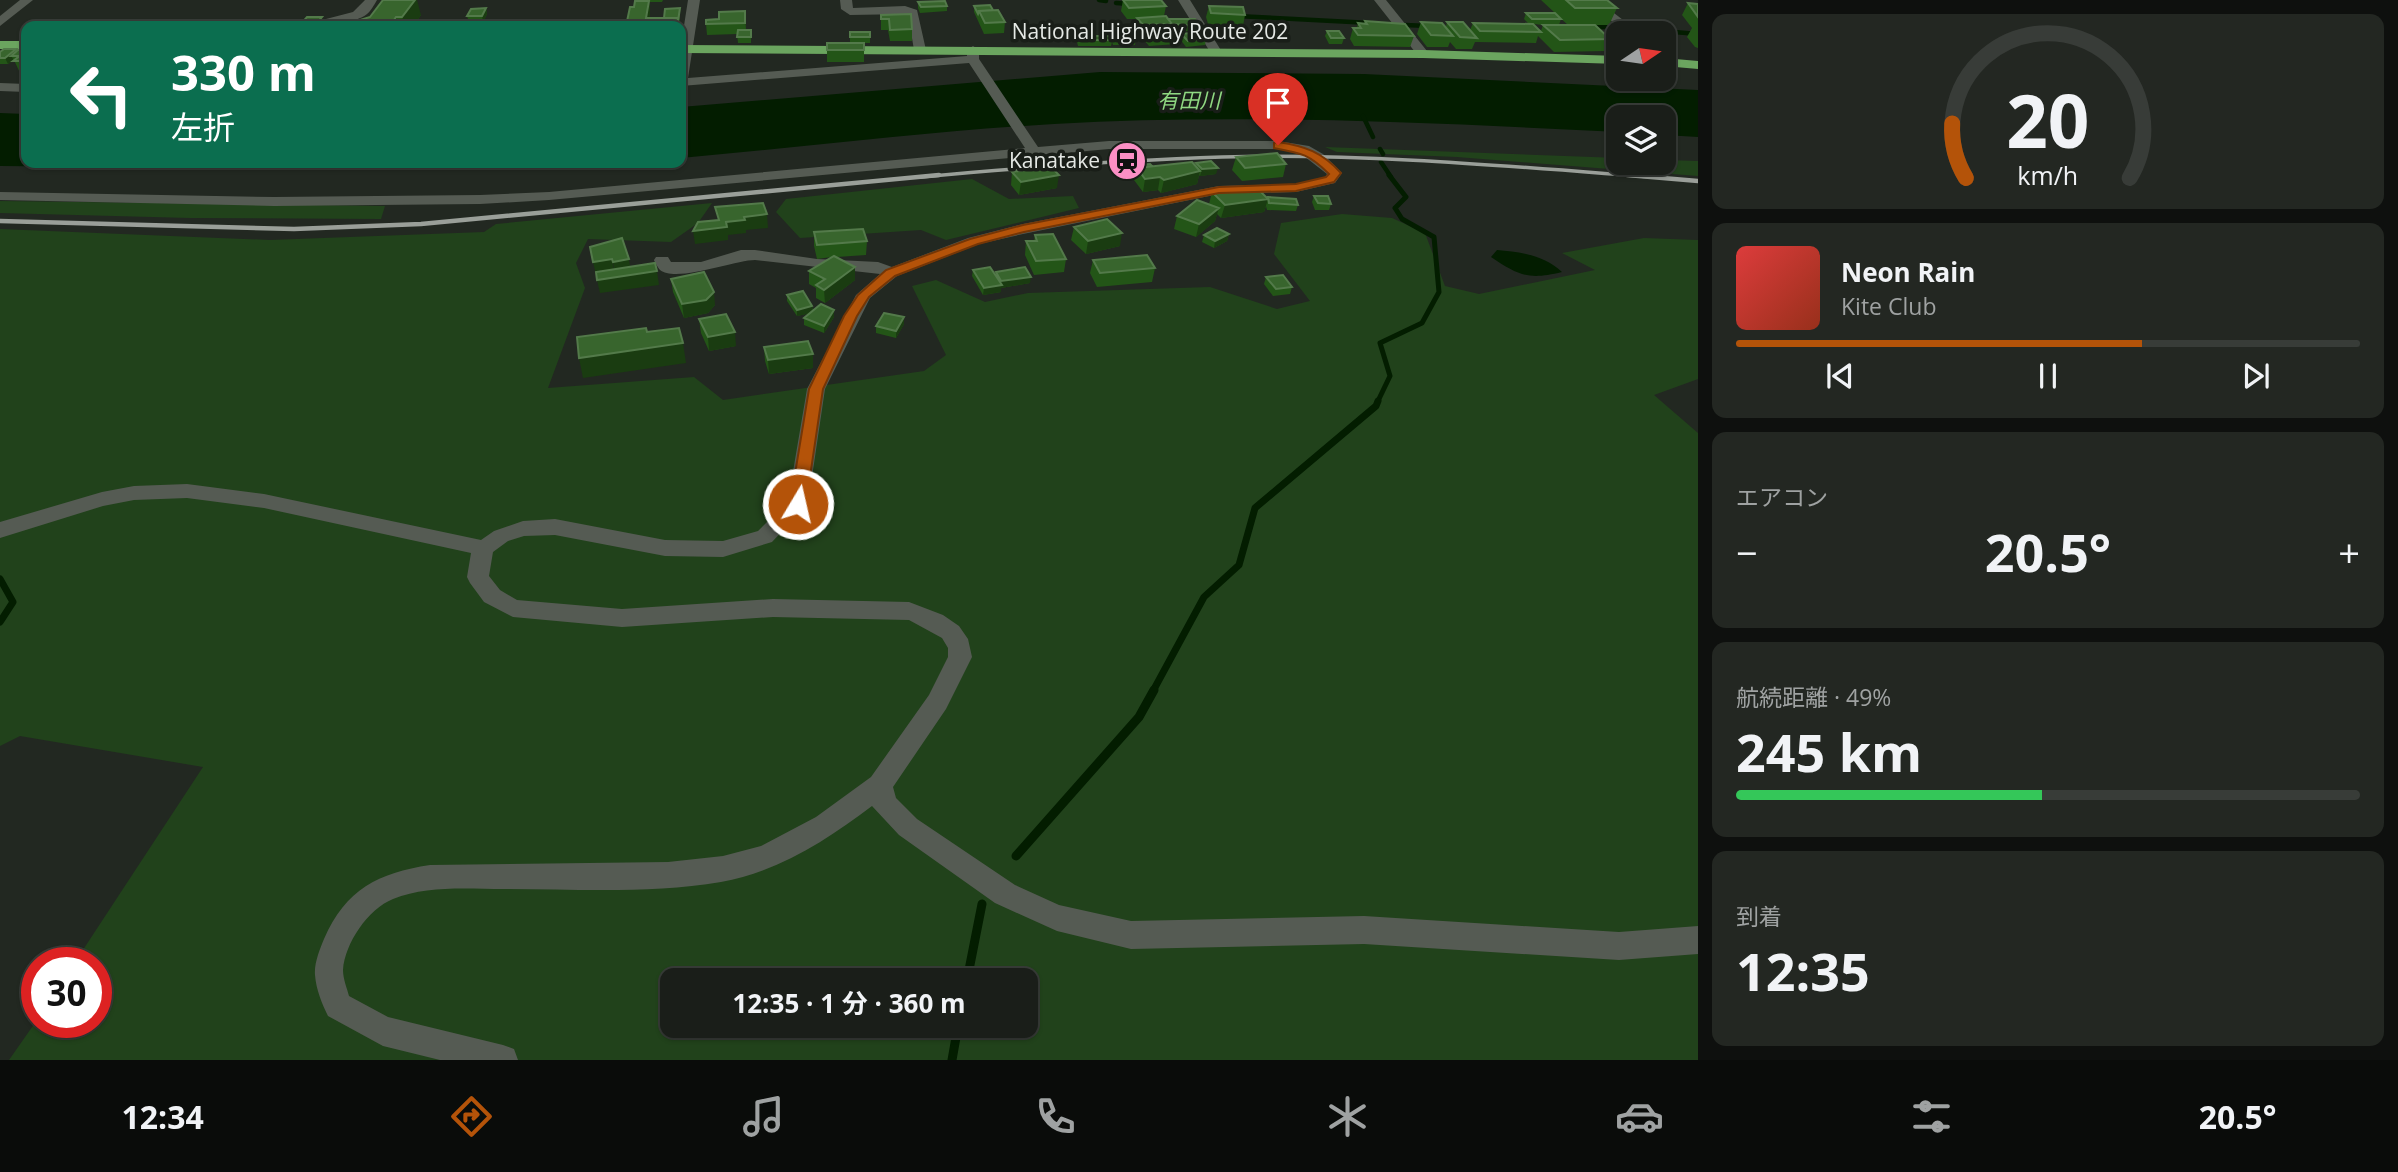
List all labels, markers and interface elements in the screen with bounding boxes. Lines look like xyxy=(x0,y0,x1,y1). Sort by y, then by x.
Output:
street label: National Highway Route 202 xyxy=(1012,17,1288,45)
north arrow xyxy=(1606,21,1676,91)
map controls xyxy=(1606,21,1676,175)
text: 330 m xyxy=(171,39,316,105)
icon: left xyxy=(56,49,147,140)
text: 20 xyxy=(2006,70,2090,169)
pin xyxy=(1248,73,1308,145)
icon: arrive xyxy=(1259,84,1297,122)
water label: 有田川 xyxy=(1158,86,1222,114)
text: 左折 xyxy=(171,105,235,148)
button: layers xyxy=(1606,105,1676,175)
station icon: Kanatake xyxy=(1106,140,1148,182)
place label: Kanatake xyxy=(1009,146,1100,174)
text: km/h xyxy=(2018,157,2078,191)
text: Neon Rain xyxy=(1841,254,1975,290)
text: Kite Club xyxy=(1841,290,1936,322)
icon: previous xyxy=(1821,357,1859,395)
icon: pause xyxy=(2029,357,2067,395)
icon: next xyxy=(2237,357,2275,395)
position arrow xyxy=(761,467,835,541)
text: エアコン xyxy=(1736,481,1828,513)
text: 20.5° xyxy=(1985,516,2111,587)
text: − xyxy=(1736,526,1758,578)
text: + xyxy=(2338,526,2360,578)
text: 航続距離 · 49% xyxy=(1736,681,1891,713)
text: 245 km xyxy=(1736,716,1922,787)
text: 到着 xyxy=(1736,900,1782,932)
text: 12:35 xyxy=(1736,935,1870,1006)
speed limit sign: 30 xyxy=(21,947,112,1038)
text: 12:35 · 1 分 · 360 m xyxy=(732,985,966,1021)
icon: directions xyxy=(447,1092,496,1141)
icon: music xyxy=(739,1092,788,1141)
icon: phone xyxy=(1031,1092,1080,1141)
icon: climate xyxy=(1323,1092,1372,1141)
icon: car xyxy=(1615,1092,1664,1141)
icon: filters xyxy=(1907,1092,1956,1141)
text: 12:34 xyxy=(121,1095,204,1138)
text: 20.5° xyxy=(2199,1095,2276,1138)

